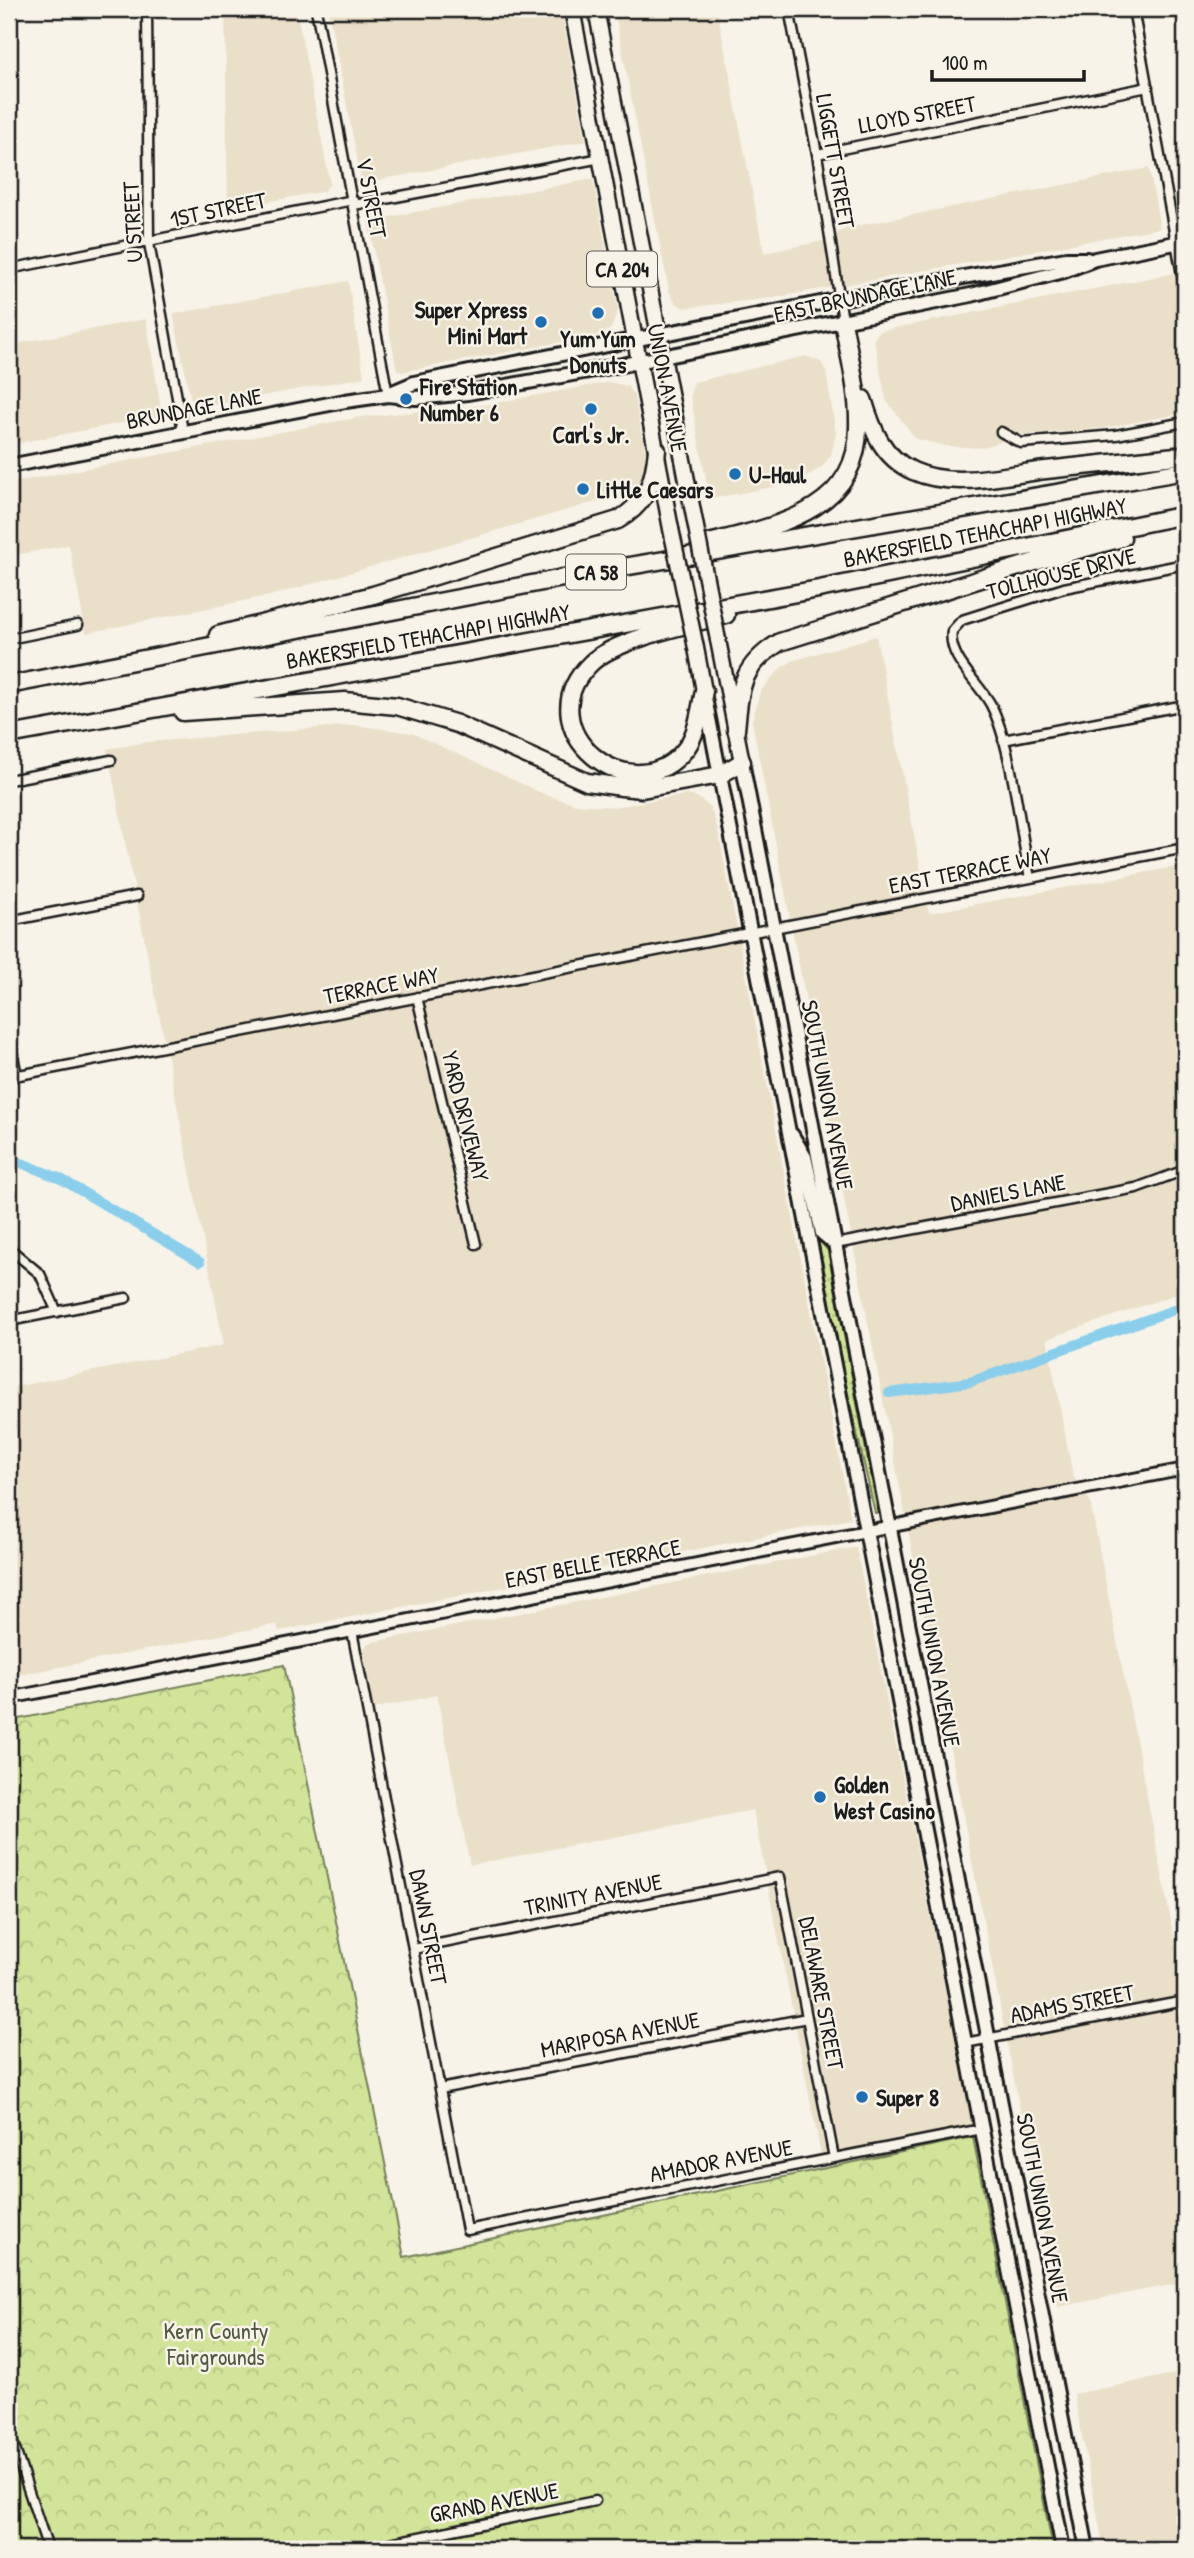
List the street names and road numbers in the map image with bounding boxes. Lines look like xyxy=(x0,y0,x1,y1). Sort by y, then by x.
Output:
street label: LLOYD STREET xyxy=(856,87,979,141)
street label: LIGGETT STREET xyxy=(809,91,863,231)
street label: V STREET xyxy=(349,155,395,241)
street label: U STREET xyxy=(114,181,150,263)
street label: 1ST STREET xyxy=(167,184,269,234)
road number: CA 204 xyxy=(587,252,657,286)
street label: EAST BRUNDAGE LANE xyxy=(771,261,959,329)
street label: UNION AVENUE xyxy=(640,321,696,455)
street label: BRUNDAGE LANE xyxy=(123,380,265,436)
street label: BAKERSFIELD TEHACHAPI HIGHWAY xyxy=(841,489,1129,575)
street label: TOLLHOUSE DRIVE xyxy=(983,539,1139,607)
road number: CA 58 xyxy=(566,554,626,590)
street label: BAKERSFIELD TEHACHAPI HIGHWAY xyxy=(284,596,572,676)
street label: EAST TERRACE WAY xyxy=(886,839,1054,901)
street label: TERRACE WAY xyxy=(321,959,441,1011)
street label: SOUTH UNION AVENUE xyxy=(794,997,862,1193)
street label: YARD DRIVEWAY xyxy=(435,1047,497,1185)
street label: DANIELS LANE xyxy=(948,1166,1068,1218)
street label: EAST BELLE TERRACE xyxy=(503,1531,683,1595)
street label: SOUTH UNION AVENUE xyxy=(901,1554,969,1750)
street label: TRINITY AVENUE xyxy=(521,1865,665,1923)
street label: DAWN STREET xyxy=(403,1867,455,1987)
street label: DELAWARE STREET xyxy=(792,1914,852,2072)
street label: ADAMS STREET xyxy=(1007,1976,1137,2030)
street label: MARIPOSA AVENUE xyxy=(538,2003,702,2065)
street label: SOUTH UNION AVENUE xyxy=(1009,2110,1077,2306)
street label: AMADOR AVENUE xyxy=(647,2131,795,2189)
street label: GRAND AVENUE xyxy=(427,2474,561,2530)

